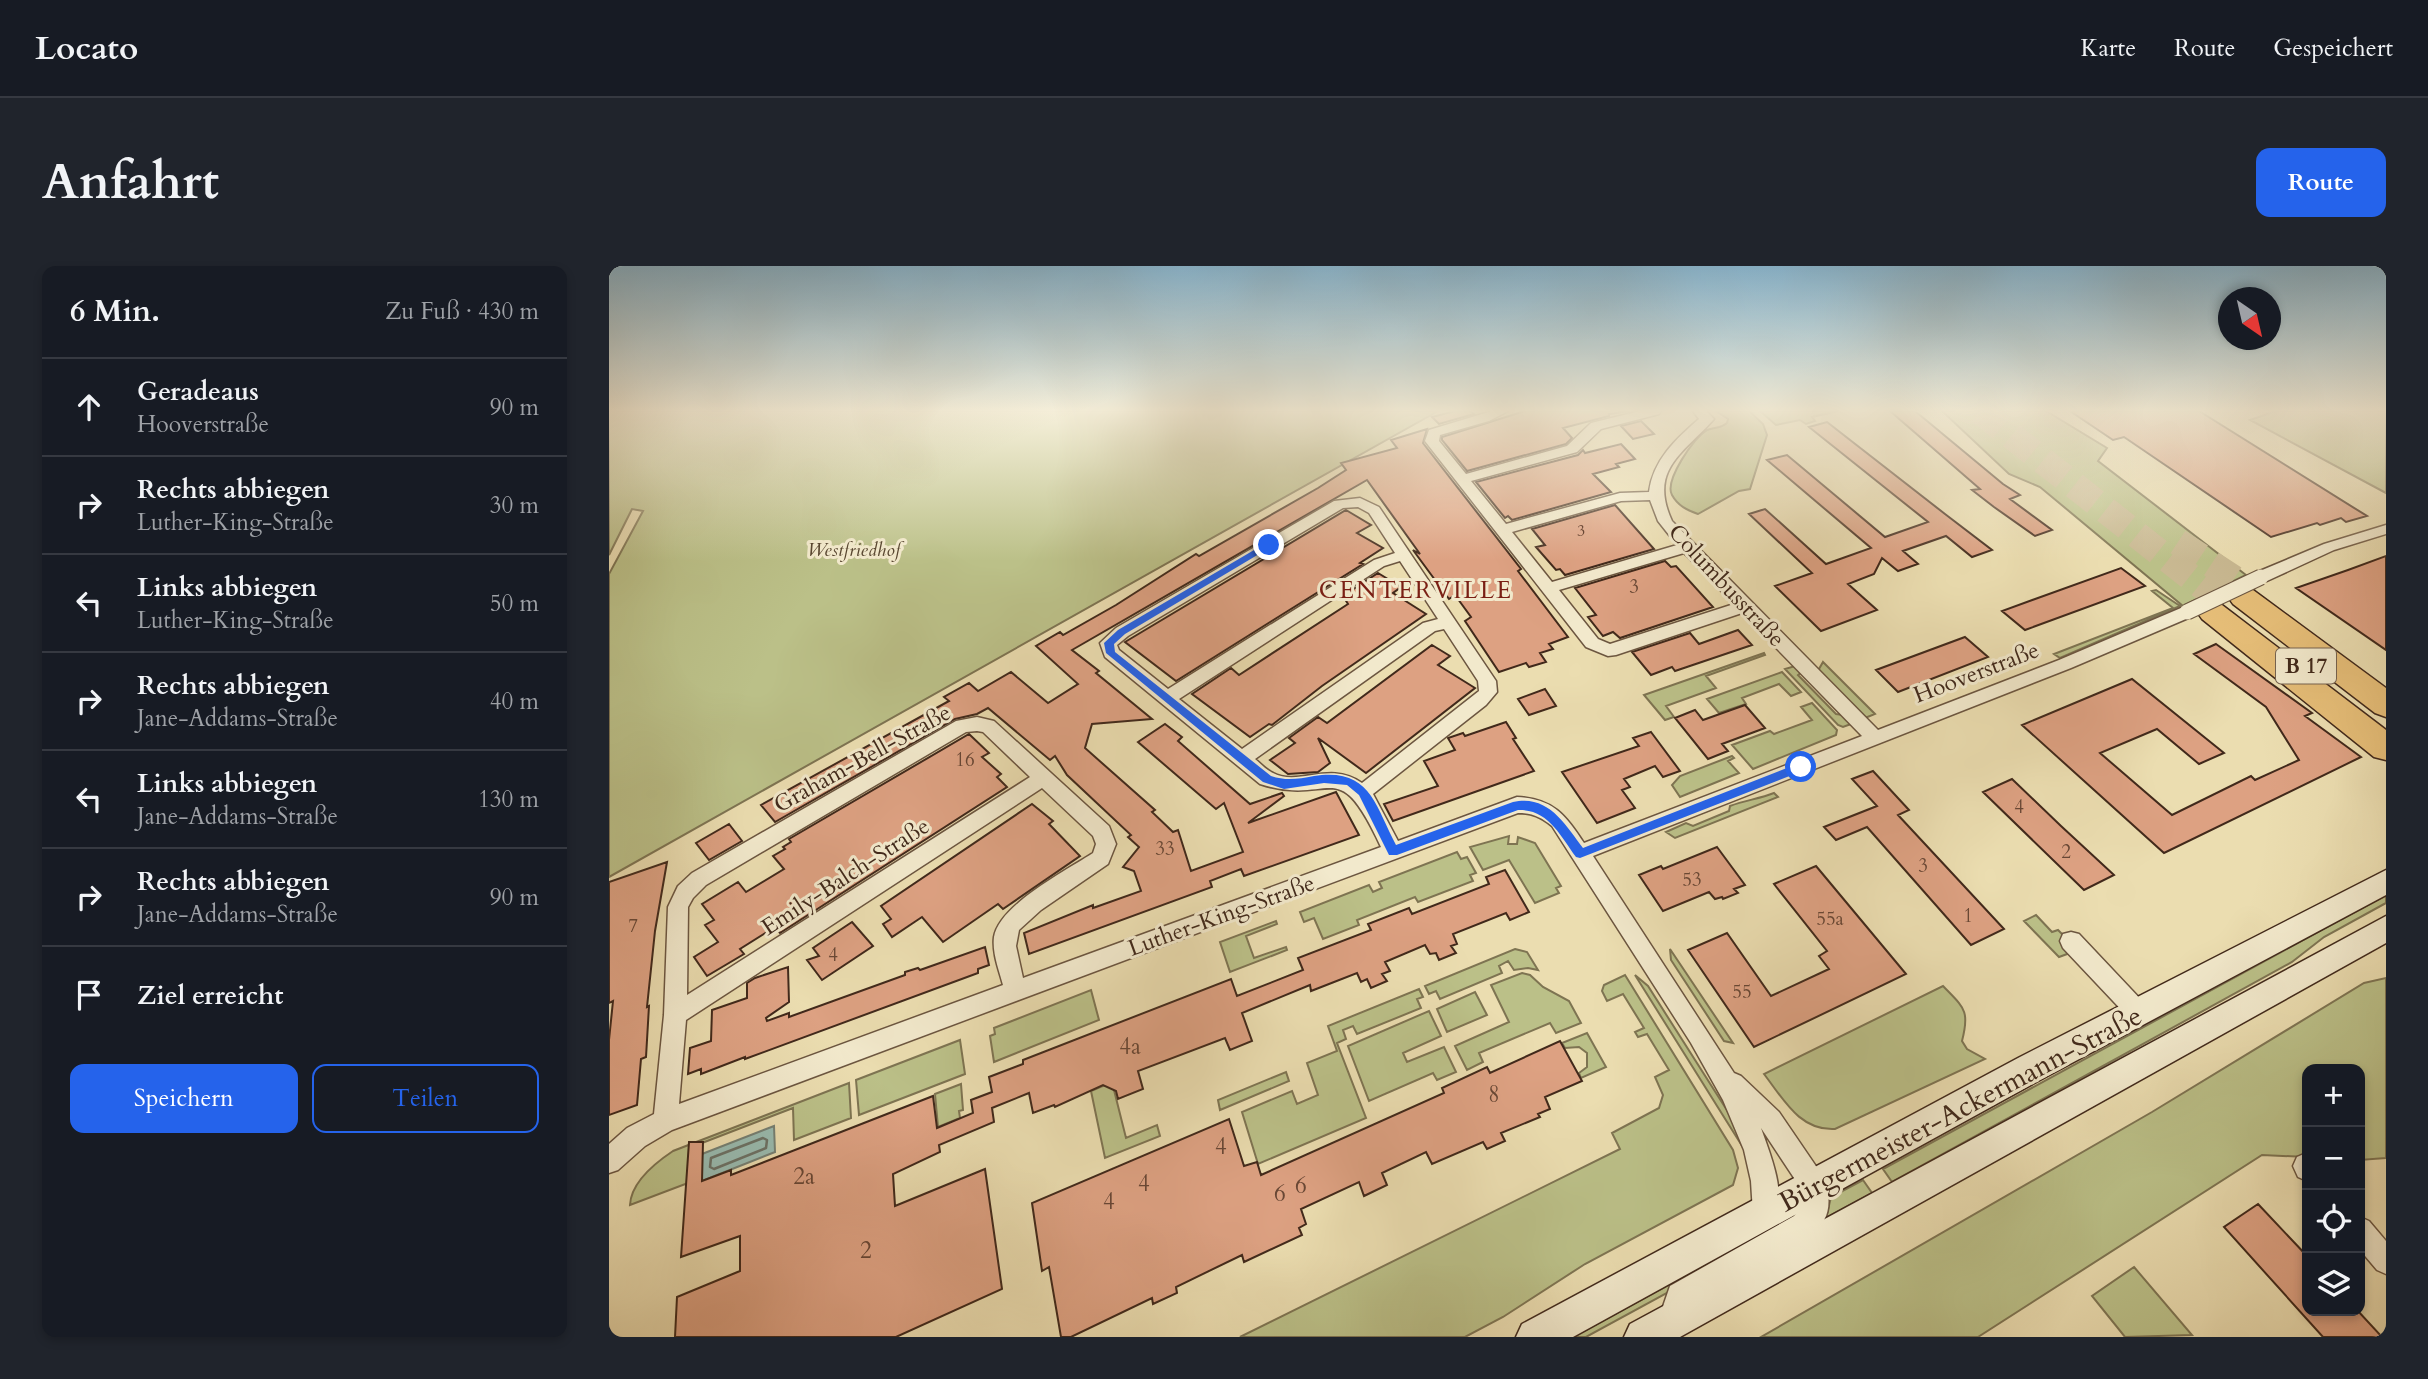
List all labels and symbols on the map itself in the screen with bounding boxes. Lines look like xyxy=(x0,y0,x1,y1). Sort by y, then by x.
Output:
north arrow xyxy=(2218,287,2281,350)
street label: Columbusstraße xyxy=(1661,517,1792,654)
house number: 3 xyxy=(1577,520,1585,542)
route end xyxy=(1253,529,1284,560)
park label: Westfriedhof xyxy=(807,537,905,563)
district label: CENTERVILLE xyxy=(1319,574,1513,607)
house number: 3 xyxy=(1629,574,1639,600)
street label: Hooverstraße xyxy=(1909,634,2043,711)
road number: B 17 xyxy=(2276,648,2336,684)
street label: Graham-Bell-Straße xyxy=(768,697,956,820)
house number: 16 xyxy=(955,747,975,773)
route start xyxy=(1785,751,1816,782)
house number: 4 xyxy=(2014,794,2024,820)
street label: Emily-Balch-Straße xyxy=(755,810,935,942)
house number: 33 xyxy=(1155,836,1175,862)
house number: 2 xyxy=(2061,839,2071,865)
house number: 3 xyxy=(1918,853,1928,879)
street label: Luther-King-Straße xyxy=(1124,867,1319,964)
house number: 53 xyxy=(1682,867,1702,893)
house number: 1 xyxy=(1963,903,1973,929)
house number: 55a xyxy=(1816,906,1844,932)
house number: 7 xyxy=(628,913,638,939)
house number: 4 xyxy=(828,942,838,968)
house number: 55 xyxy=(1732,979,1752,1005)
street label: Bürgermeister-Ackermann-Straße xyxy=(1772,997,2149,1221)
house number: 4a xyxy=(1119,1031,1141,1062)
house number: 8 xyxy=(1488,1079,1500,1110)
house number: 4 xyxy=(1215,1131,1227,1162)
house number: 2a xyxy=(793,1161,815,1192)
house number: 4 xyxy=(1138,1168,1150,1199)
house number: 6 xyxy=(1295,1170,1307,1201)
house number: 6 xyxy=(1274,1178,1286,1209)
house number: 4 xyxy=(1103,1186,1115,1217)
house number: 2 xyxy=(860,1235,872,1266)

